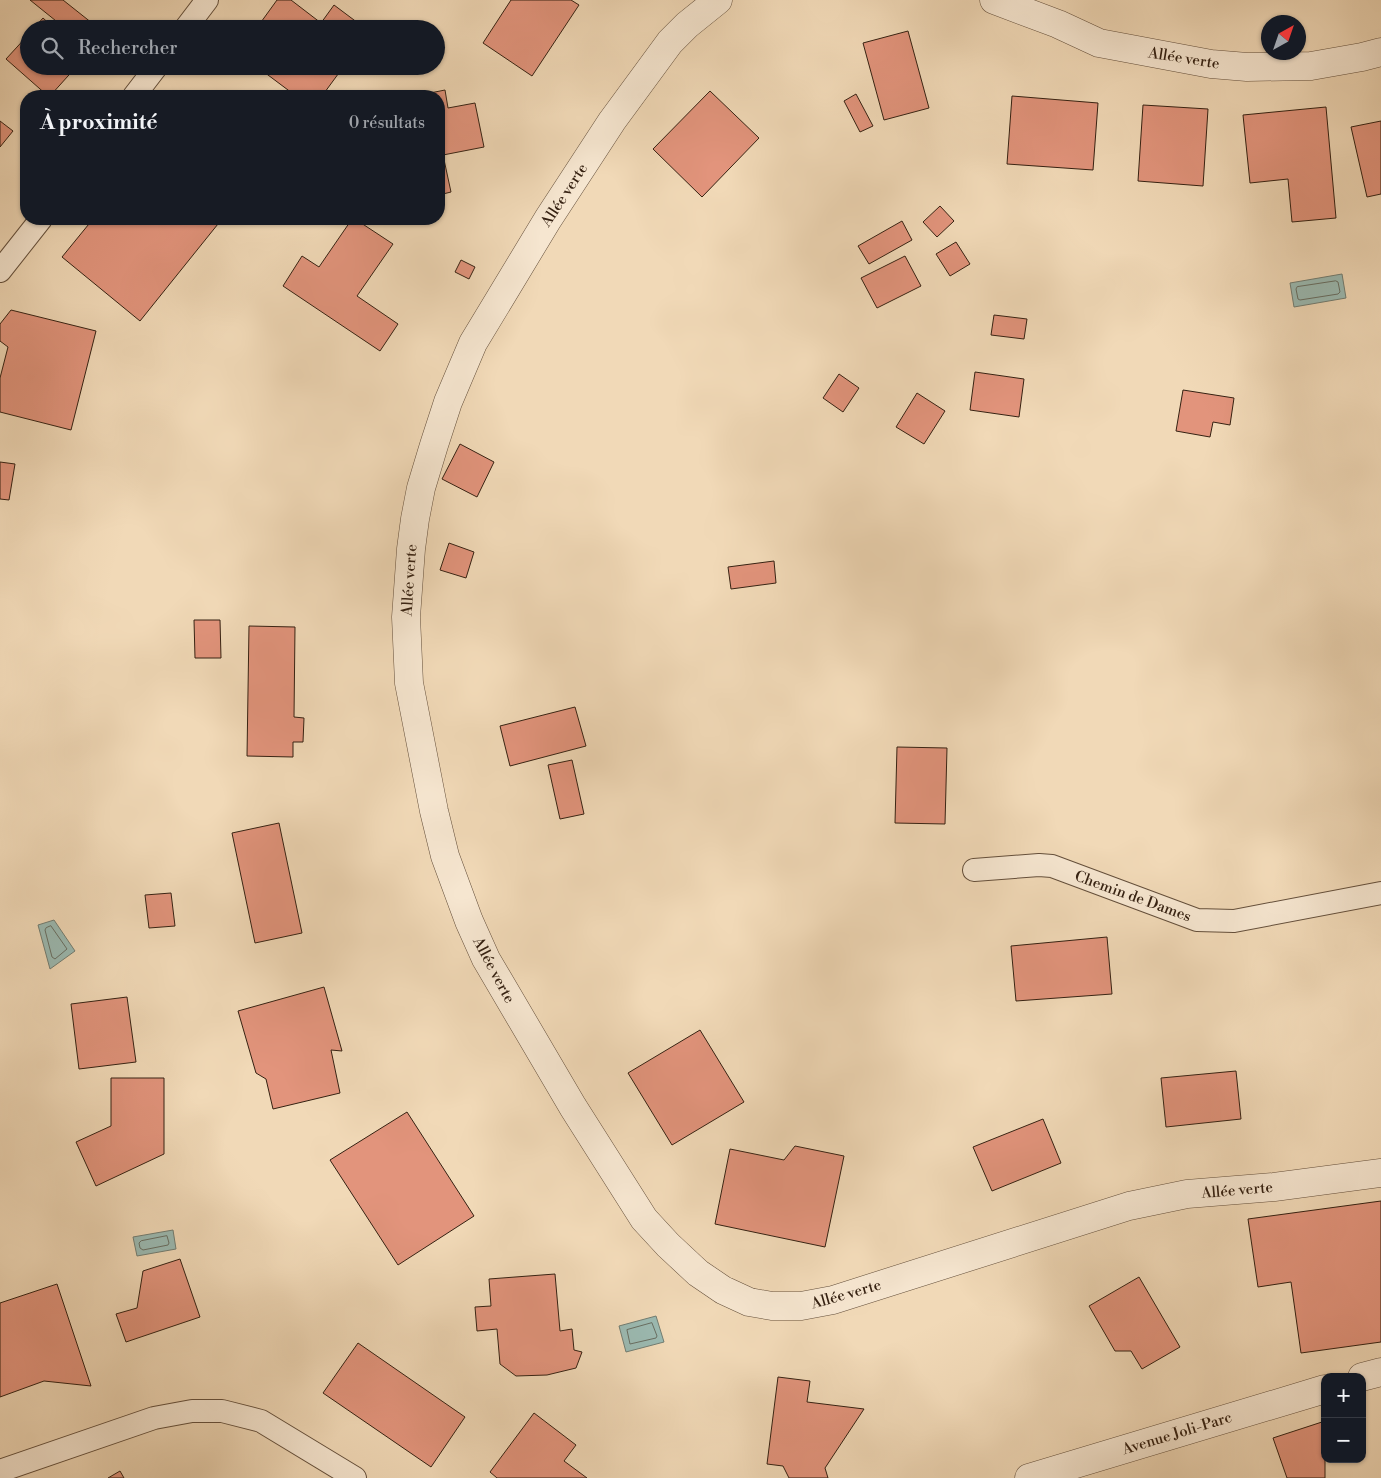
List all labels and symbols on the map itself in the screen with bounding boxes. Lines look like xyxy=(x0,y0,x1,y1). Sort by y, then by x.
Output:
north arrow xyxy=(1261,15,1306,60)
street label: Allée verte xyxy=(1146,43,1221,73)
street label: Allée verte xyxy=(536,160,592,231)
street label: Allée verte xyxy=(397,544,421,618)
street label: Chemin de Dames xyxy=(1072,867,1194,926)
street label: Allée verte xyxy=(468,933,519,1006)
street label: Allée verte xyxy=(1199,1178,1274,1203)
street label: Allée verte xyxy=(808,1275,883,1314)
street label: Avenue Joli-Parc xyxy=(1119,1408,1234,1459)

